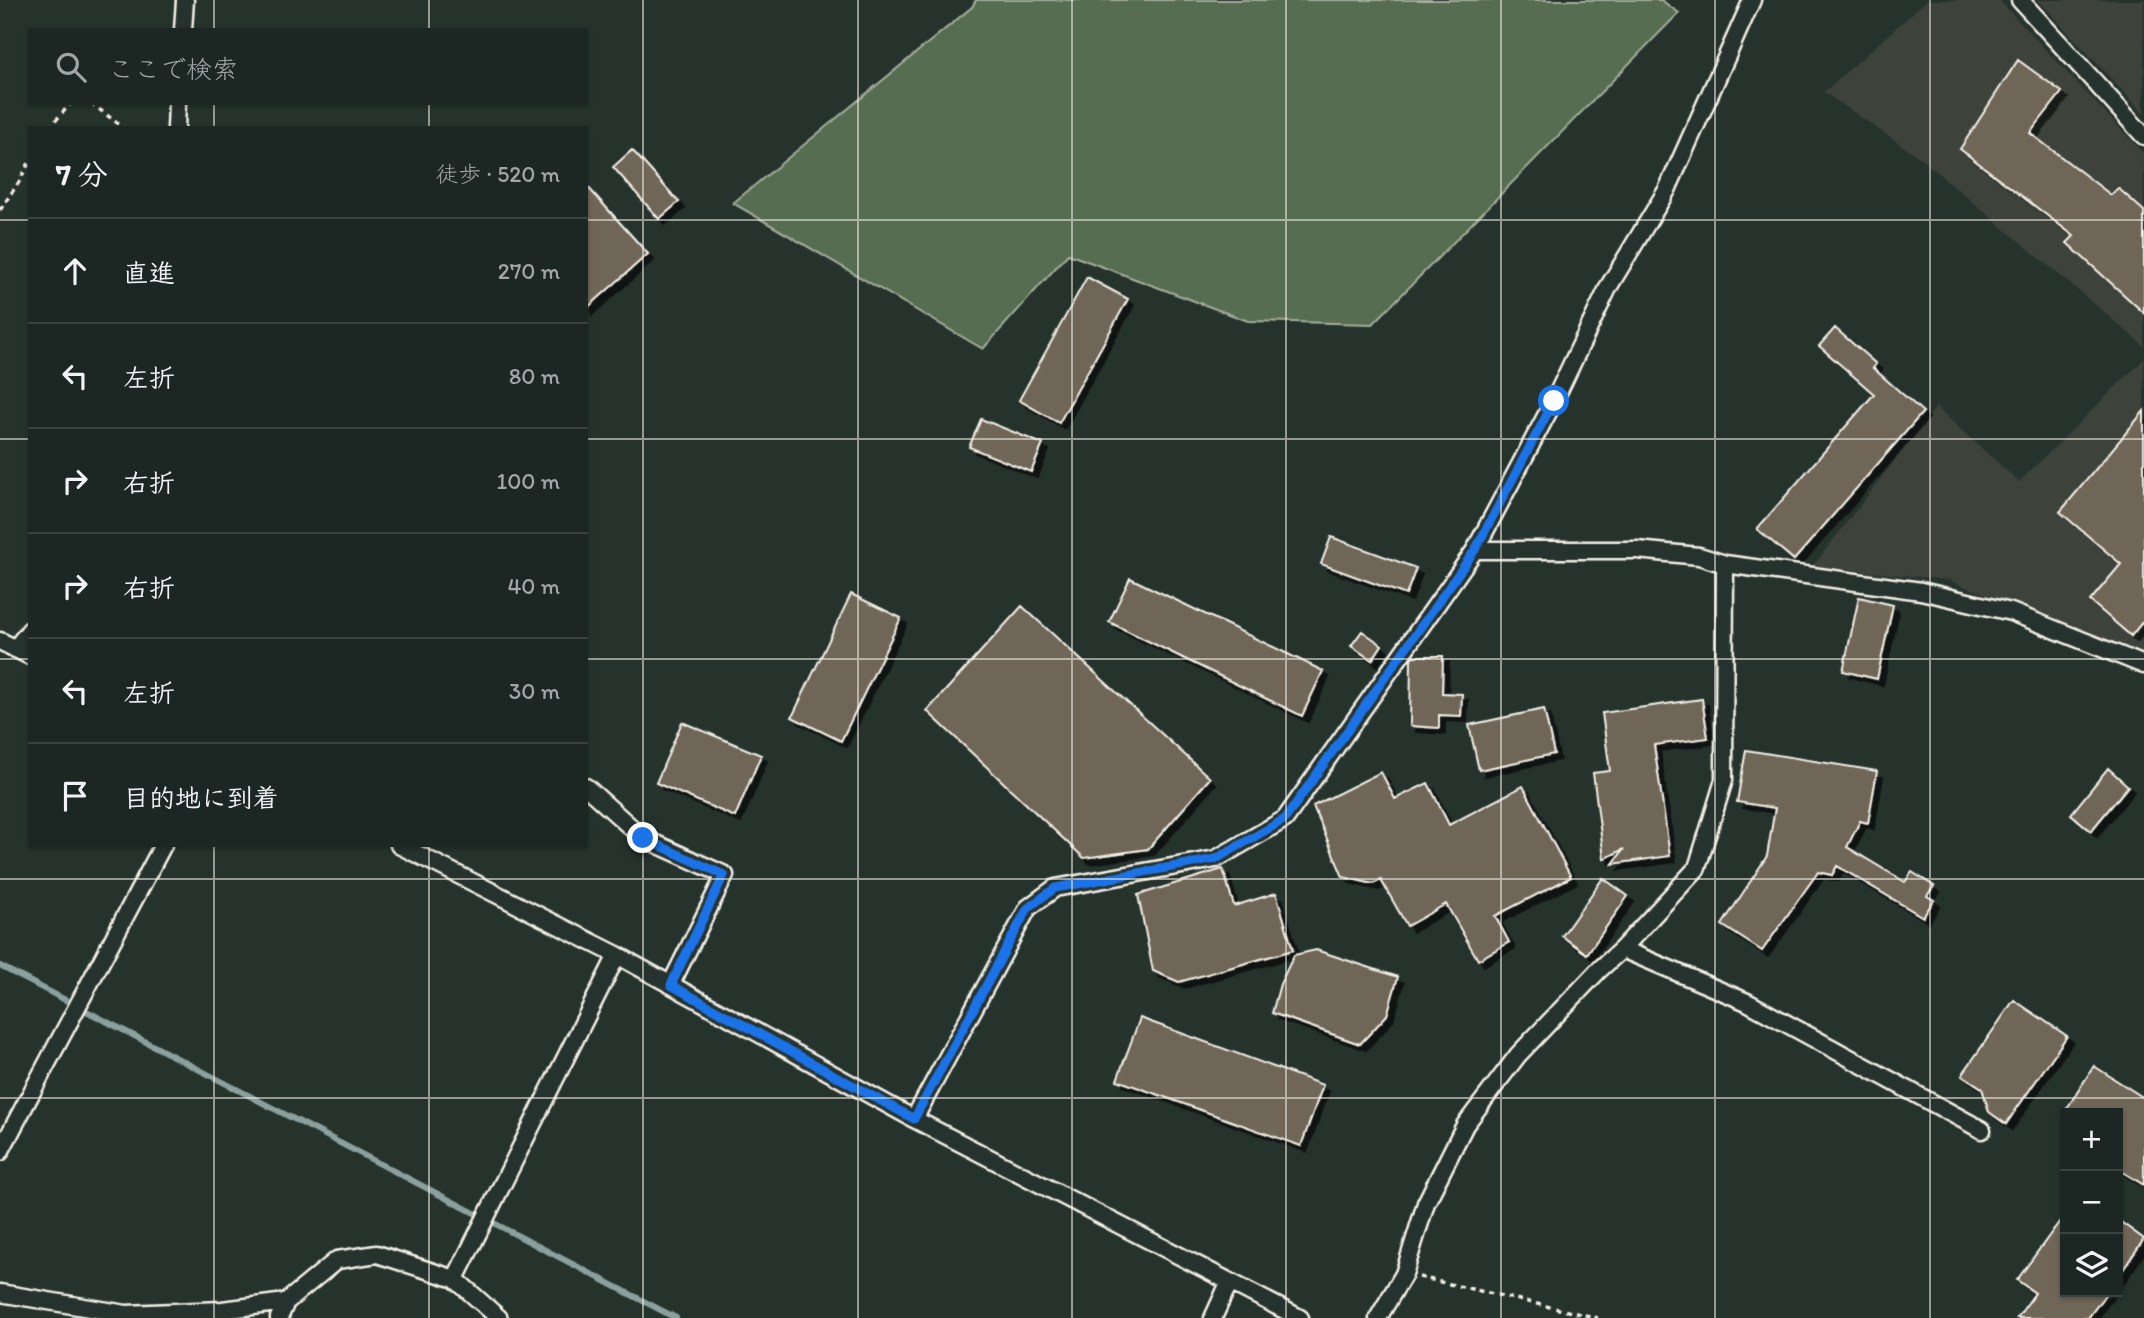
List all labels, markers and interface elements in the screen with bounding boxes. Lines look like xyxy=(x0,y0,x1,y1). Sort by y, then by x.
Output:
search box xyxy=(28,28,588,105)
icon: search xyxy=(52,48,90,86)
text: ここで検索 xyxy=(108,53,238,85)
text: 7 分 xyxy=(56,156,108,193)
text: 徒歩 · 520 m xyxy=(435,160,560,188)
icon: ahead xyxy=(56,252,94,290)
text: 直進 xyxy=(123,257,175,289)
text: 270 m xyxy=(498,257,560,285)
icon: left xyxy=(56,357,94,395)
text: 左折 xyxy=(123,362,175,394)
text: 80 m xyxy=(509,362,560,390)
route start xyxy=(1538,385,1569,416)
icon: right xyxy=(56,462,94,500)
text: 右折 xyxy=(123,467,175,499)
text: 100 m xyxy=(496,467,560,495)
icon: right xyxy=(56,567,94,605)
text: 右折 xyxy=(123,572,175,604)
text: 40 m xyxy=(507,572,560,600)
icon: left xyxy=(56,672,94,710)
text: 左折 xyxy=(123,677,175,709)
text: 30 m xyxy=(509,677,560,705)
icon: arrive xyxy=(56,777,94,815)
text: 目的地に到着 xyxy=(123,782,279,814)
route end xyxy=(627,822,658,853)
map controls xyxy=(2060,1108,2123,1297)
button: + xyxy=(2060,1108,2123,1171)
button: − xyxy=(2060,1171,2123,1234)
button: layers xyxy=(2060,1234,2123,1297)

